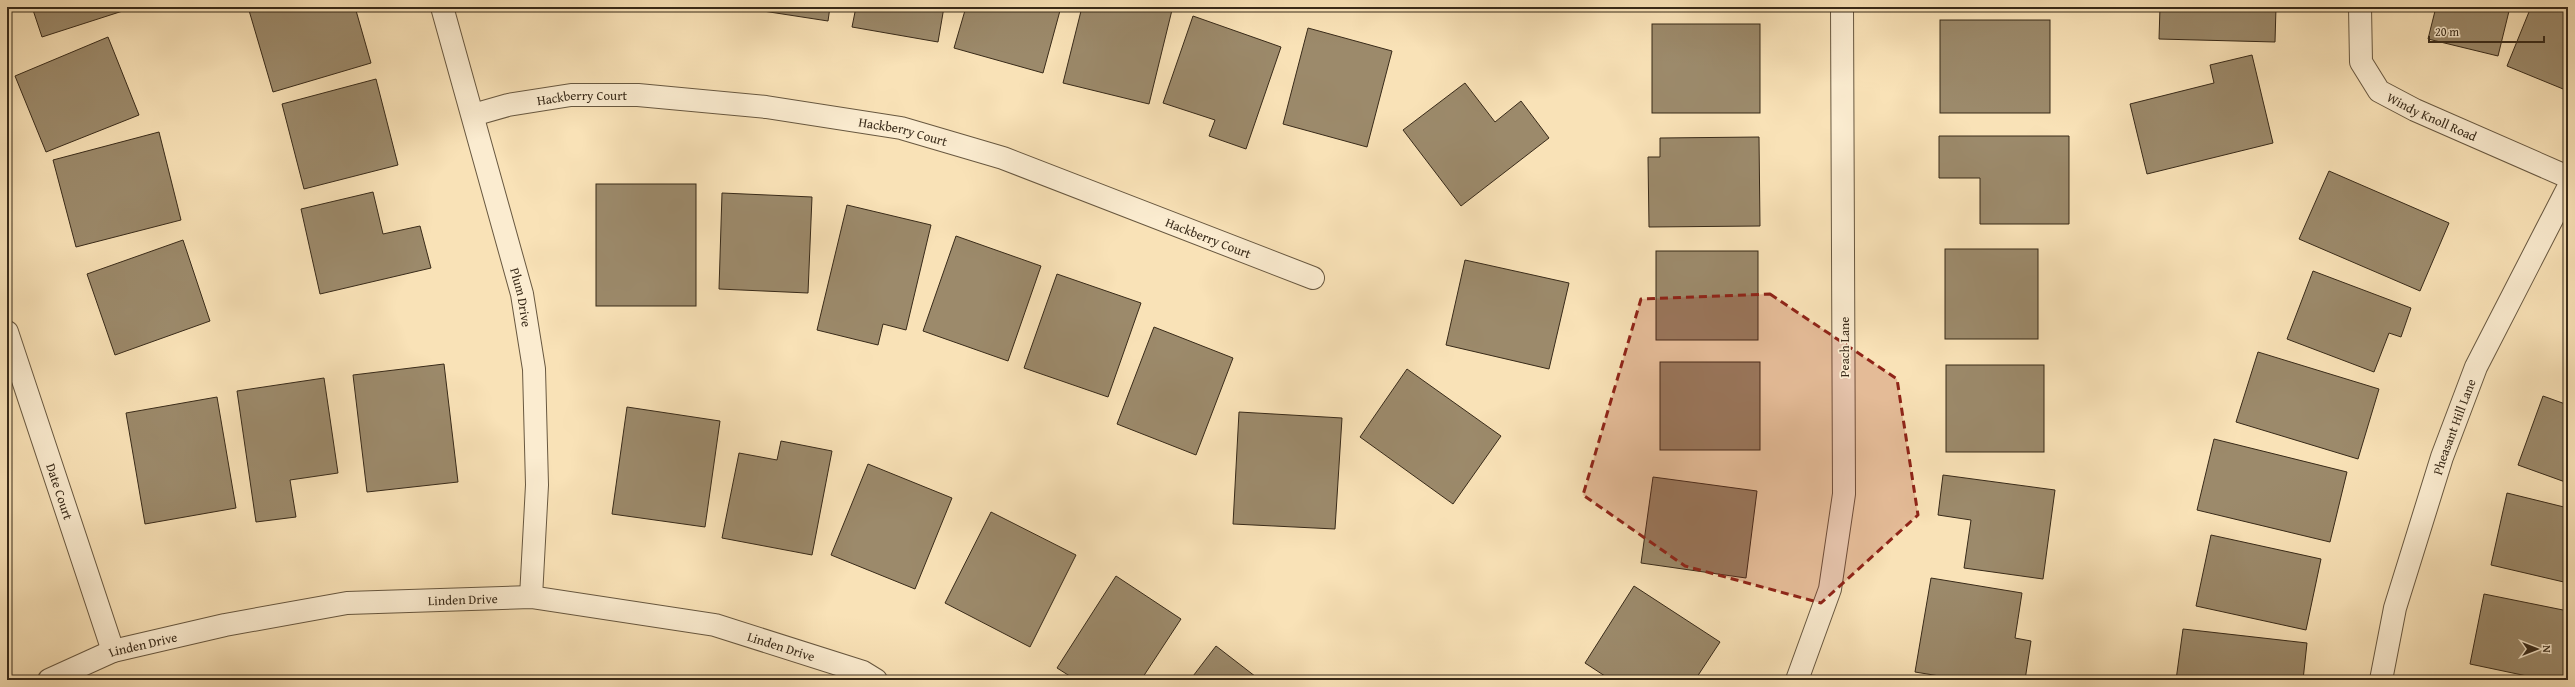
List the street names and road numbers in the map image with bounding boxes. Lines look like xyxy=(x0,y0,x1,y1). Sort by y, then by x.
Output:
street label: Hackberry Court xyxy=(535,86,628,110)
street label: Windy Knoll Road xyxy=(2384,87,2480,146)
street label: Hackberry Court xyxy=(857,112,950,151)
street label: Hackberry Court xyxy=(1163,212,1255,263)
street label: Plum Drive xyxy=(506,265,537,328)
street label: Peach Lane xyxy=(1835,317,1854,377)
street label: Pheasant Hill Lane xyxy=(2428,376,2480,477)
street label: Date Court xyxy=(42,461,78,523)
street label: Linden Drive xyxy=(428,589,498,610)
street label: Linden Drive xyxy=(745,626,817,666)
street label: Linden Drive xyxy=(105,627,179,661)

